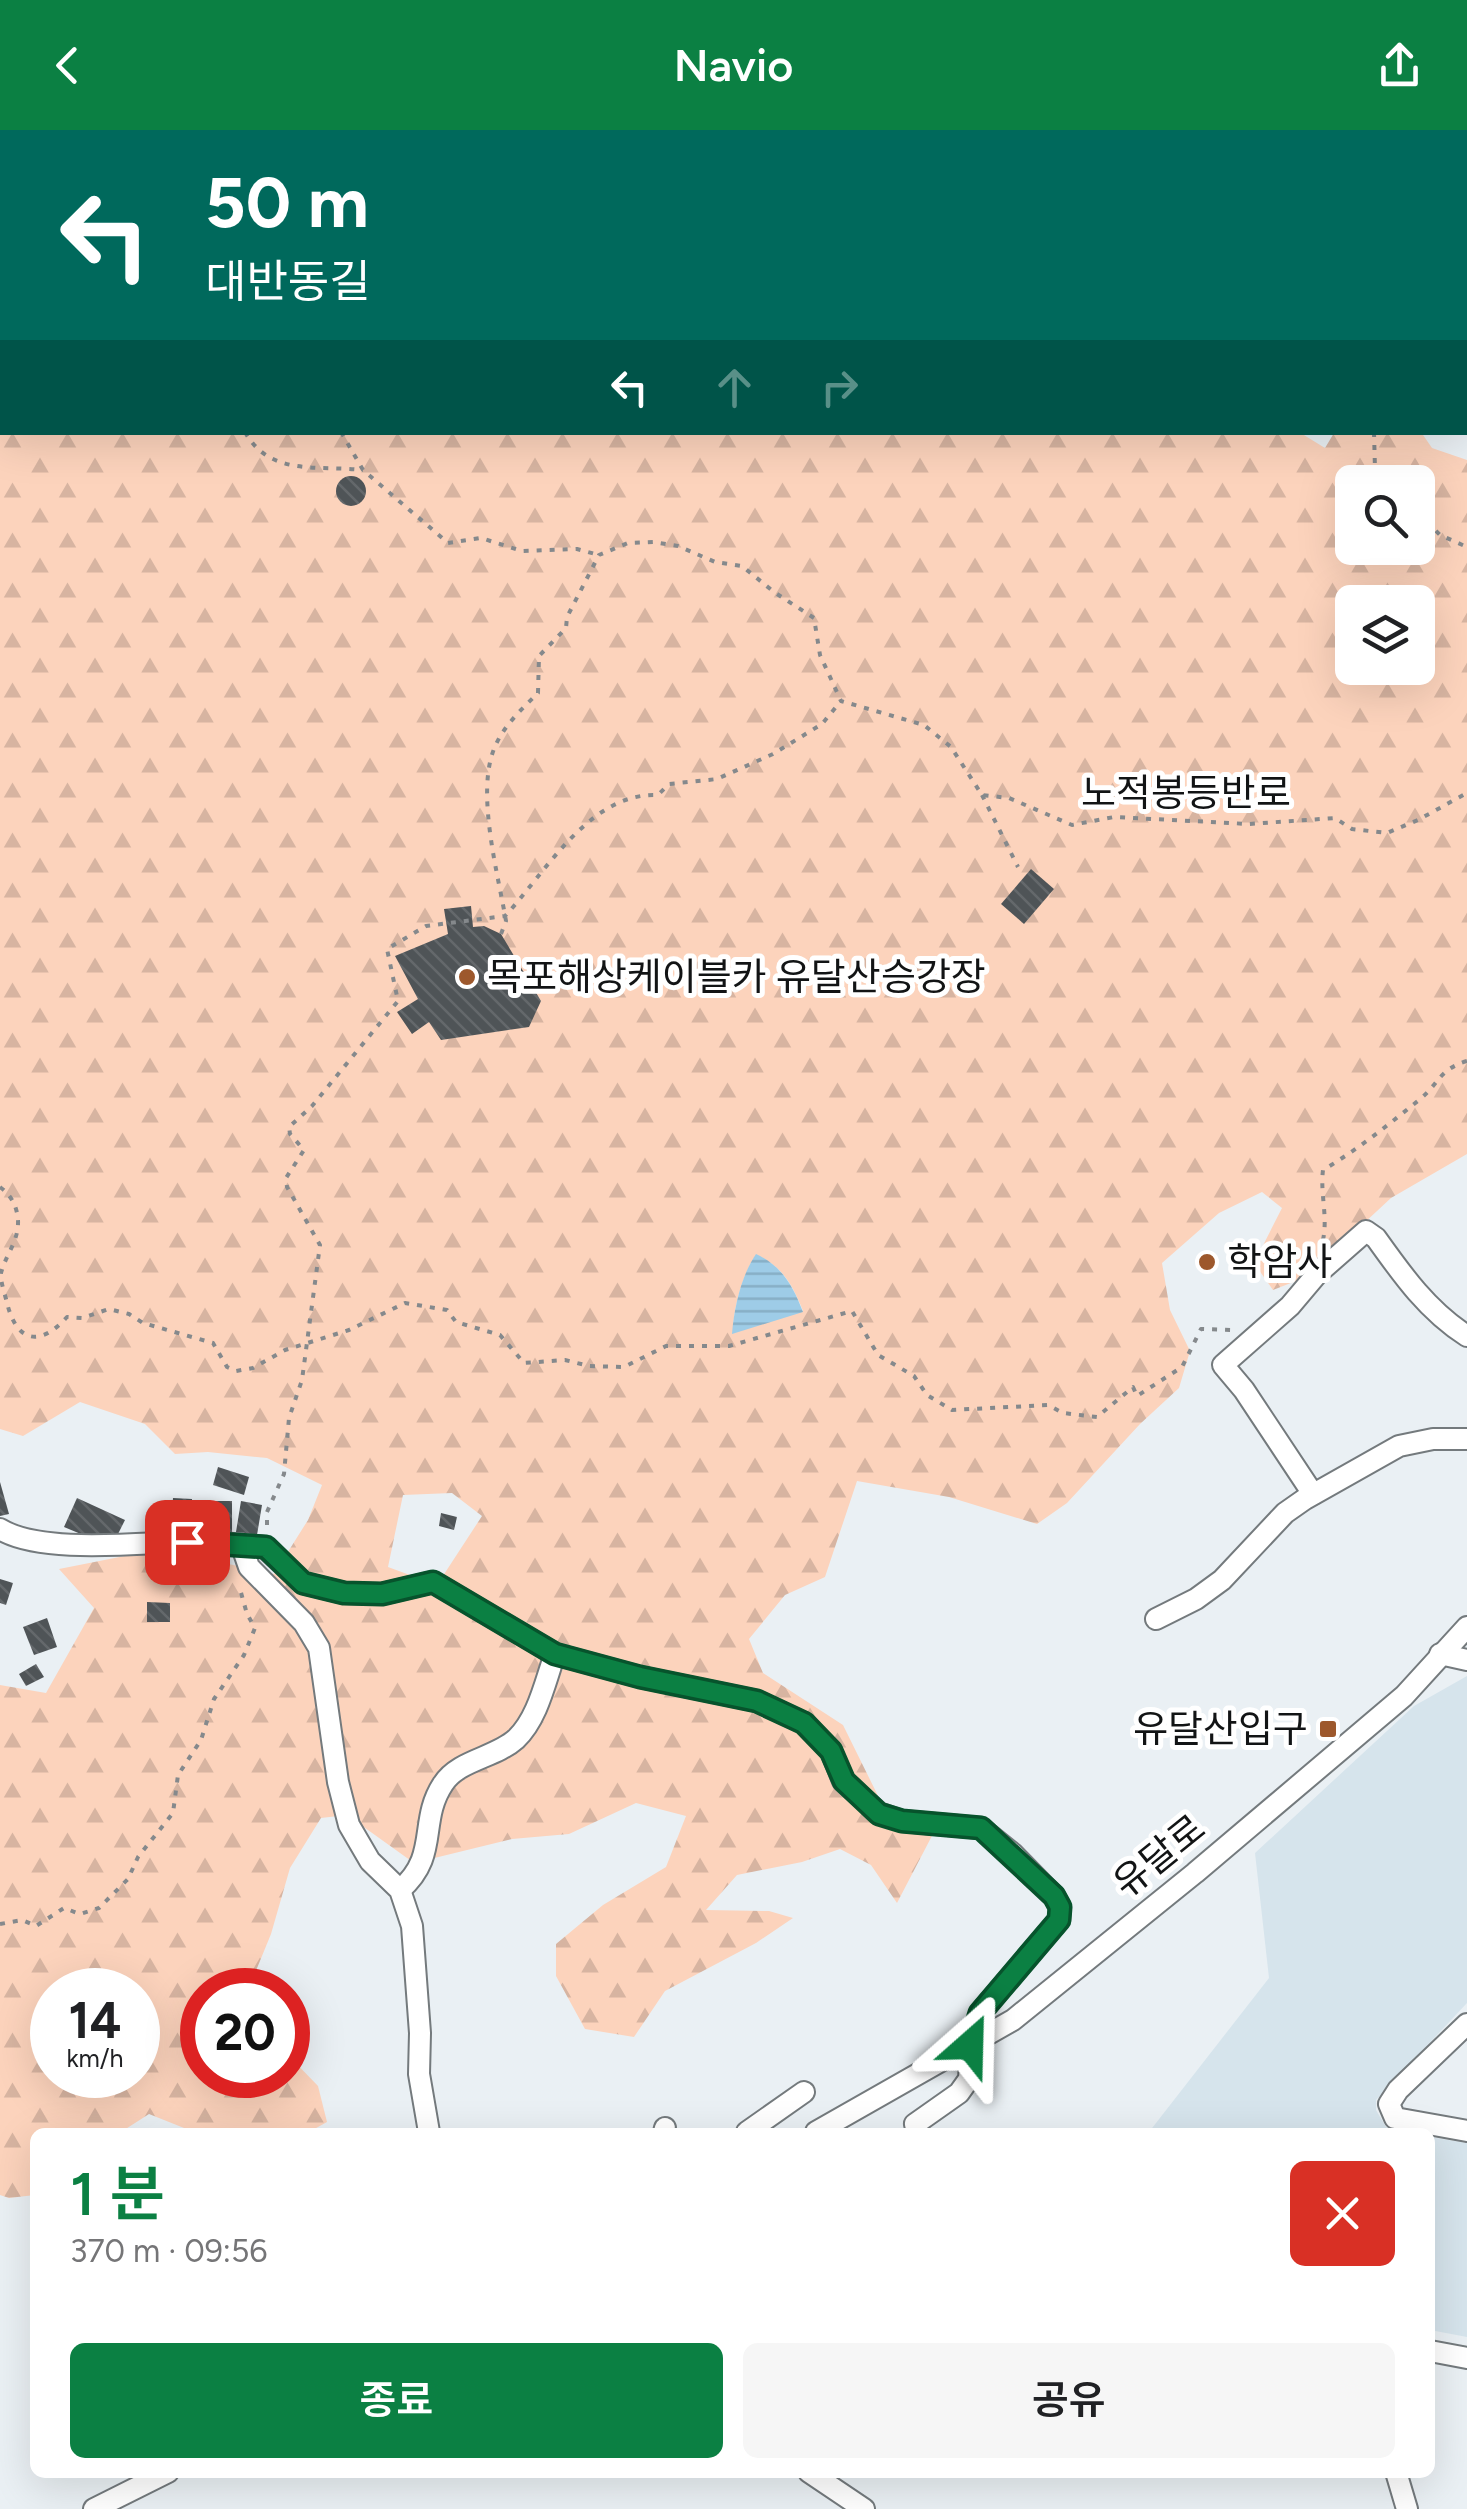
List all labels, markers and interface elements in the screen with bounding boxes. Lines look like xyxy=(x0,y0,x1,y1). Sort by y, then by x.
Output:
icon: back xyxy=(40,38,95,93)
text: Navio xyxy=(674,38,793,92)
icon: share xyxy=(1372,38,1427,93)
text: 50 m xyxy=(205,160,369,245)
icon: left xyxy=(40,170,170,300)
text: 대반동길 xyxy=(205,254,371,308)
icon: left xyxy=(602,360,657,415)
icon: ahead xyxy=(707,360,762,415)
icon: right xyxy=(812,360,867,415)
map controls xyxy=(1335,465,1435,685)
button: search xyxy=(1335,465,1435,565)
button: layers xyxy=(1335,585,1435,685)
street label: 노적봉등반로 xyxy=(1081,770,1291,816)
place label: 목포해상케이블카 유달산승강장 xyxy=(487,954,986,1000)
marker: 목포해상케이블카 유달산승강장 xyxy=(456,966,478,988)
place label: 학암사 xyxy=(1227,1239,1332,1285)
marker: 학암사 xyxy=(1196,1251,1218,1273)
pin xyxy=(145,1500,230,1585)
icon: arrive xyxy=(160,1515,215,1570)
place label: 유달산입구 xyxy=(1133,1706,1308,1752)
marker: 유달산입구 xyxy=(1317,1718,1339,1740)
street label: 유달로 xyxy=(1104,1805,1214,1907)
speed limit sign: 20 xyxy=(180,1968,310,2098)
text: 14 xyxy=(69,1990,121,2051)
position arrow xyxy=(918,1993,1022,2097)
text: km/h xyxy=(66,2043,124,2073)
text: 1 분 xyxy=(70,2158,165,2230)
button: close xyxy=(1290,2161,1395,2266)
text: 370 m · 09:56 xyxy=(70,2232,267,2270)
button: 종료 xyxy=(70,2343,723,2458)
button: 공유 xyxy=(743,2343,1395,2458)

